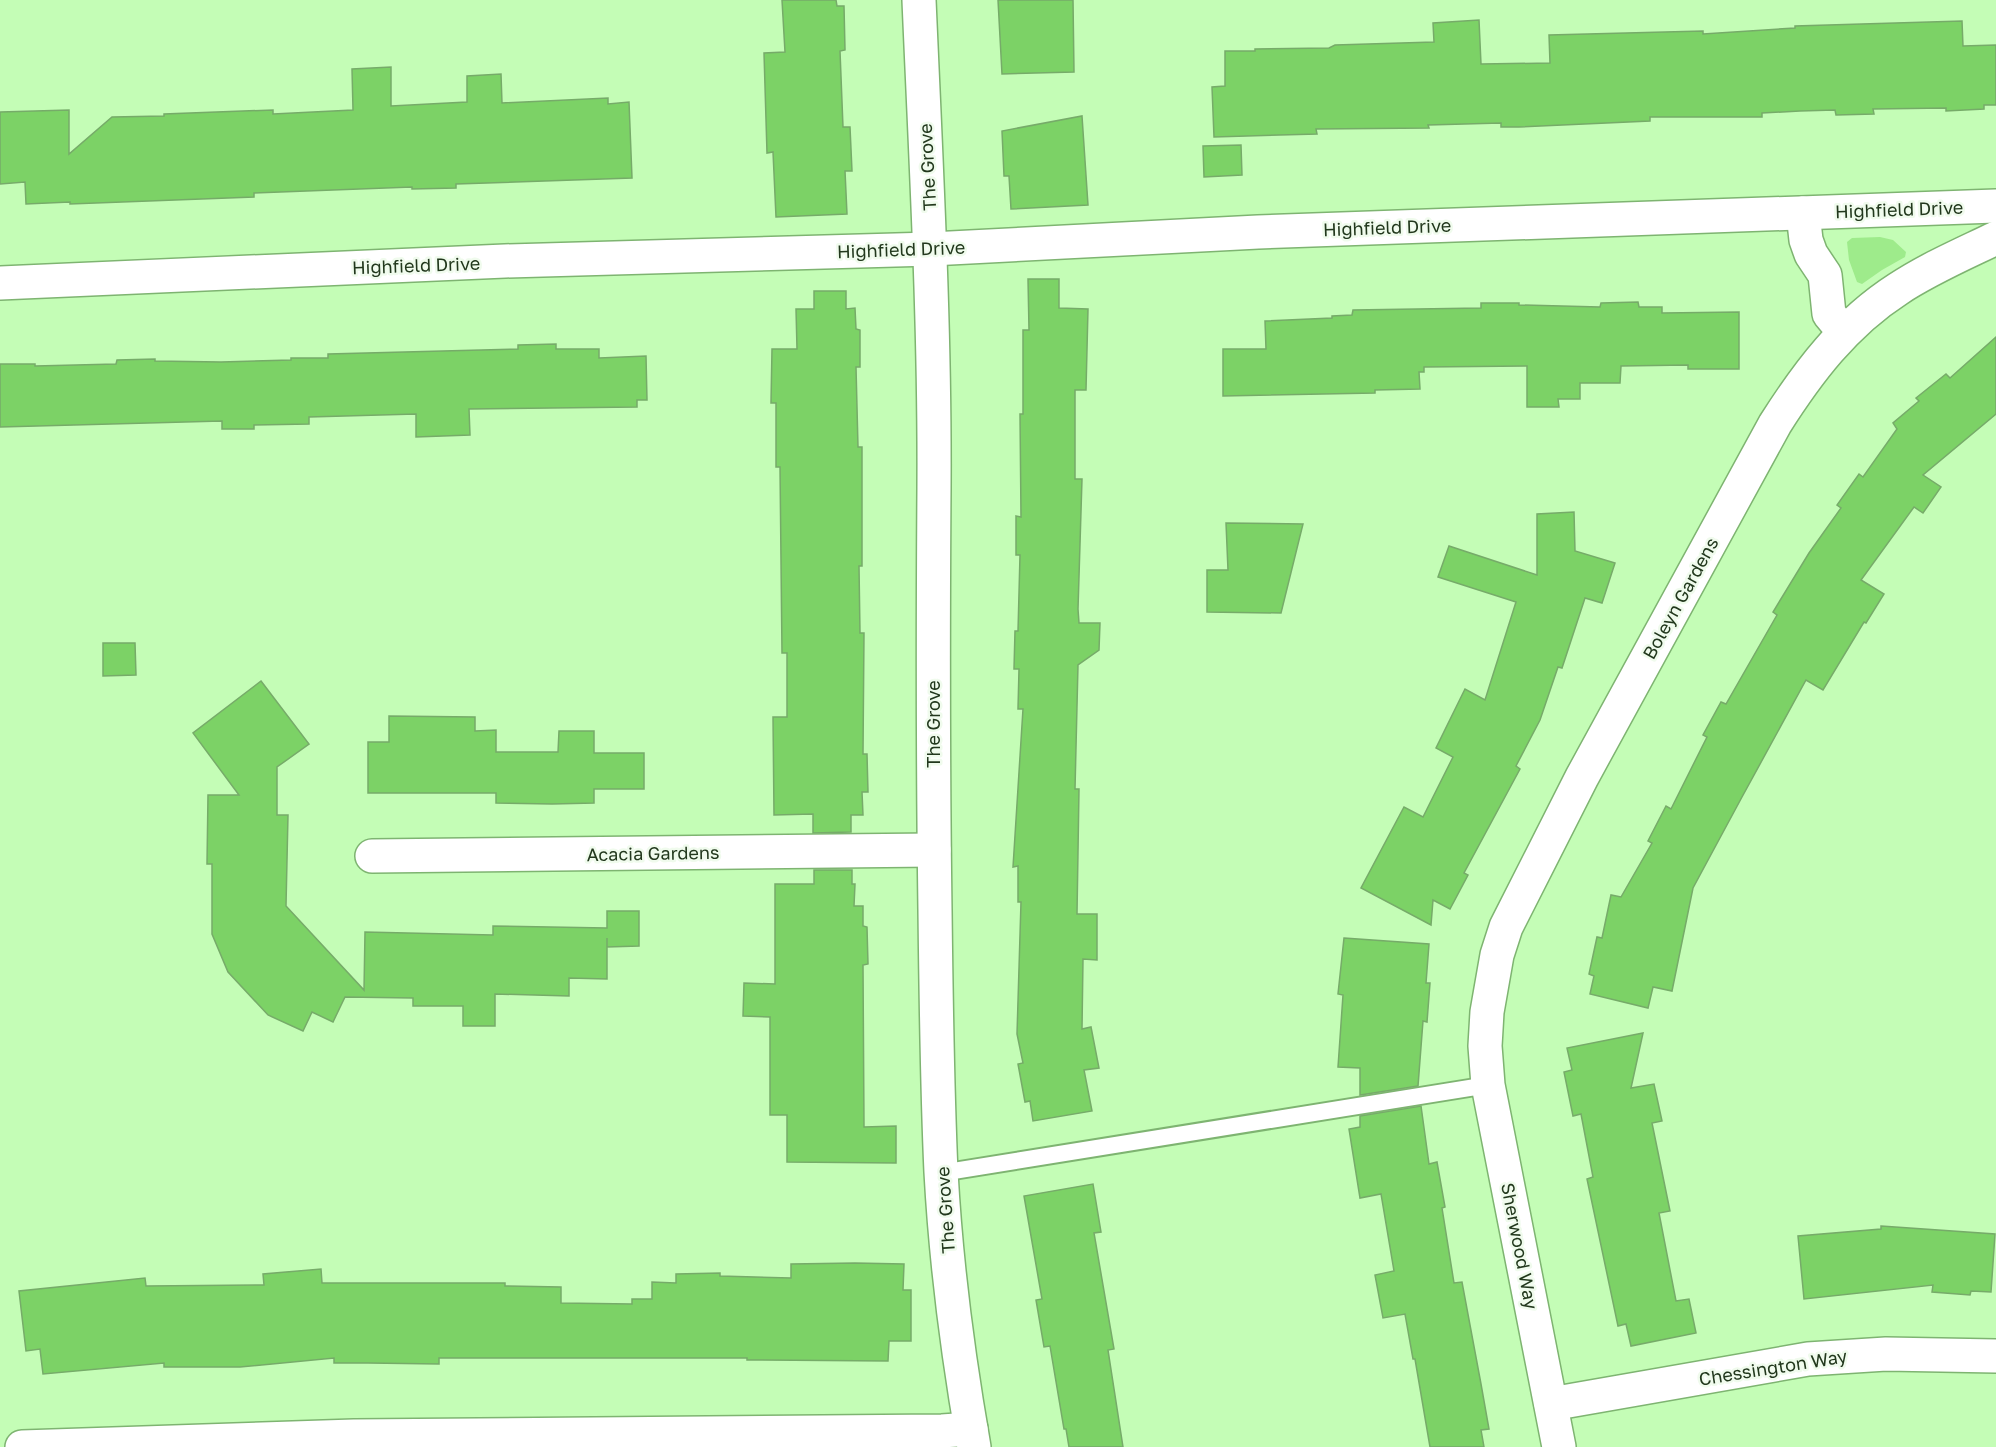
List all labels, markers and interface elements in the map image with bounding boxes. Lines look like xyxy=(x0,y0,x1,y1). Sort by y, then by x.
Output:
street label: The Grove xyxy=(914,123,940,211)
street label: Highfield Drive xyxy=(1835,196,1963,222)
street label: Highfield Drive xyxy=(1323,214,1451,240)
street label: Highfield Drive xyxy=(837,236,965,262)
street label: Highfield Drive xyxy=(352,252,480,278)
street label: Boleyn Gardens xyxy=(1637,533,1723,663)
street label: The Grove xyxy=(922,680,944,768)
street label: Acacia Gardens xyxy=(586,841,720,865)
street label: The Grove xyxy=(931,1166,959,1254)
street label: Sherwood Way xyxy=(1497,1181,1543,1311)
street label: Chessington Way xyxy=(1697,1344,1849,1390)

